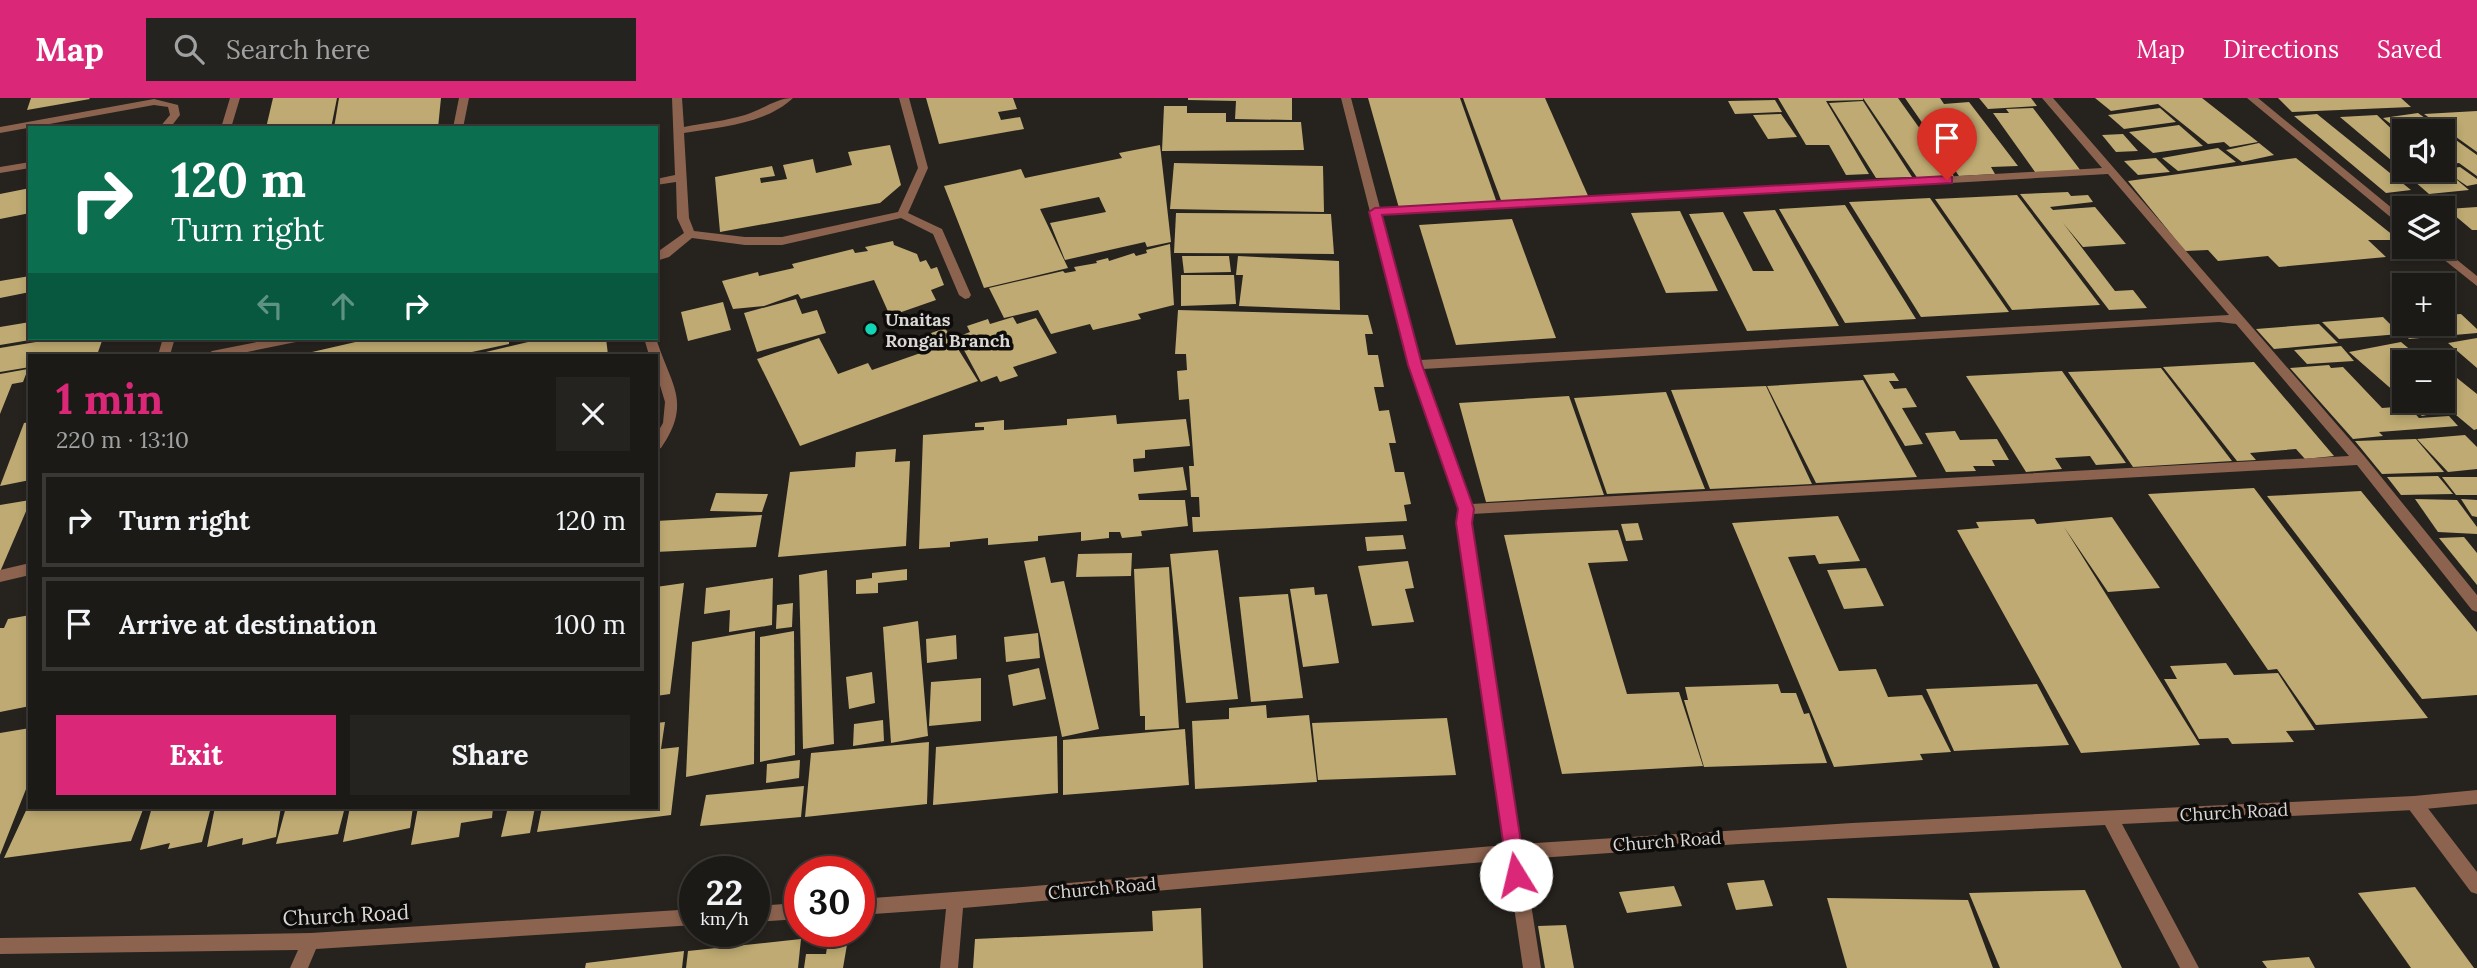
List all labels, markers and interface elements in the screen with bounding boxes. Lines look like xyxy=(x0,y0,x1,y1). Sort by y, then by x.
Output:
search box xyxy=(146,18,636,81)
text: Map xyxy=(35,28,104,70)
icon: search xyxy=(170,30,208,68)
text: Search here xyxy=(226,33,370,66)
text: Map xyxy=(2136,34,2185,65)
text: Directions xyxy=(2223,34,2339,65)
text: Saved xyxy=(2377,34,2442,65)
pin xyxy=(1917,108,1977,180)
icon: arrive xyxy=(1928,119,1966,157)
map controls xyxy=(2392,119,2455,413)
button: sound xyxy=(2392,119,2455,182)
text: 120 m xyxy=(171,148,306,210)
icon: right xyxy=(56,154,147,245)
button: layers xyxy=(2392,196,2455,259)
text: Turn right xyxy=(171,209,324,250)
button: + xyxy=(2392,273,2455,336)
icon: left xyxy=(251,287,289,325)
icon: ahead xyxy=(324,287,362,325)
icon: right xyxy=(397,287,435,325)
place label: Unaitas Rongai Branch xyxy=(885,308,1010,352)
marker: Unaitas Rongai Branch xyxy=(863,321,879,337)
button: − xyxy=(2392,350,2455,413)
text: 1 min xyxy=(56,372,163,426)
button: close xyxy=(556,377,630,451)
text: 220 m · 13:10 xyxy=(56,425,189,454)
icon: right xyxy=(60,501,98,539)
text: Turn right xyxy=(119,504,250,537)
text: 120 m xyxy=(556,504,626,537)
icon: arrive xyxy=(60,605,98,643)
text: Arrive at destination xyxy=(119,608,377,641)
text: 100 m xyxy=(554,608,626,641)
button: Exit xyxy=(56,715,336,795)
button: Share xyxy=(350,715,630,795)
street label: Church Road xyxy=(2179,798,2289,826)
street label: Church Road xyxy=(1612,826,1722,856)
position arrow xyxy=(1479,838,1553,912)
speed limit sign: 30 xyxy=(784,856,875,947)
text: 22 xyxy=(706,870,743,915)
street label: Church Road xyxy=(1047,872,1157,904)
street label: Church Road xyxy=(282,898,410,932)
text: km/h xyxy=(700,907,749,930)

